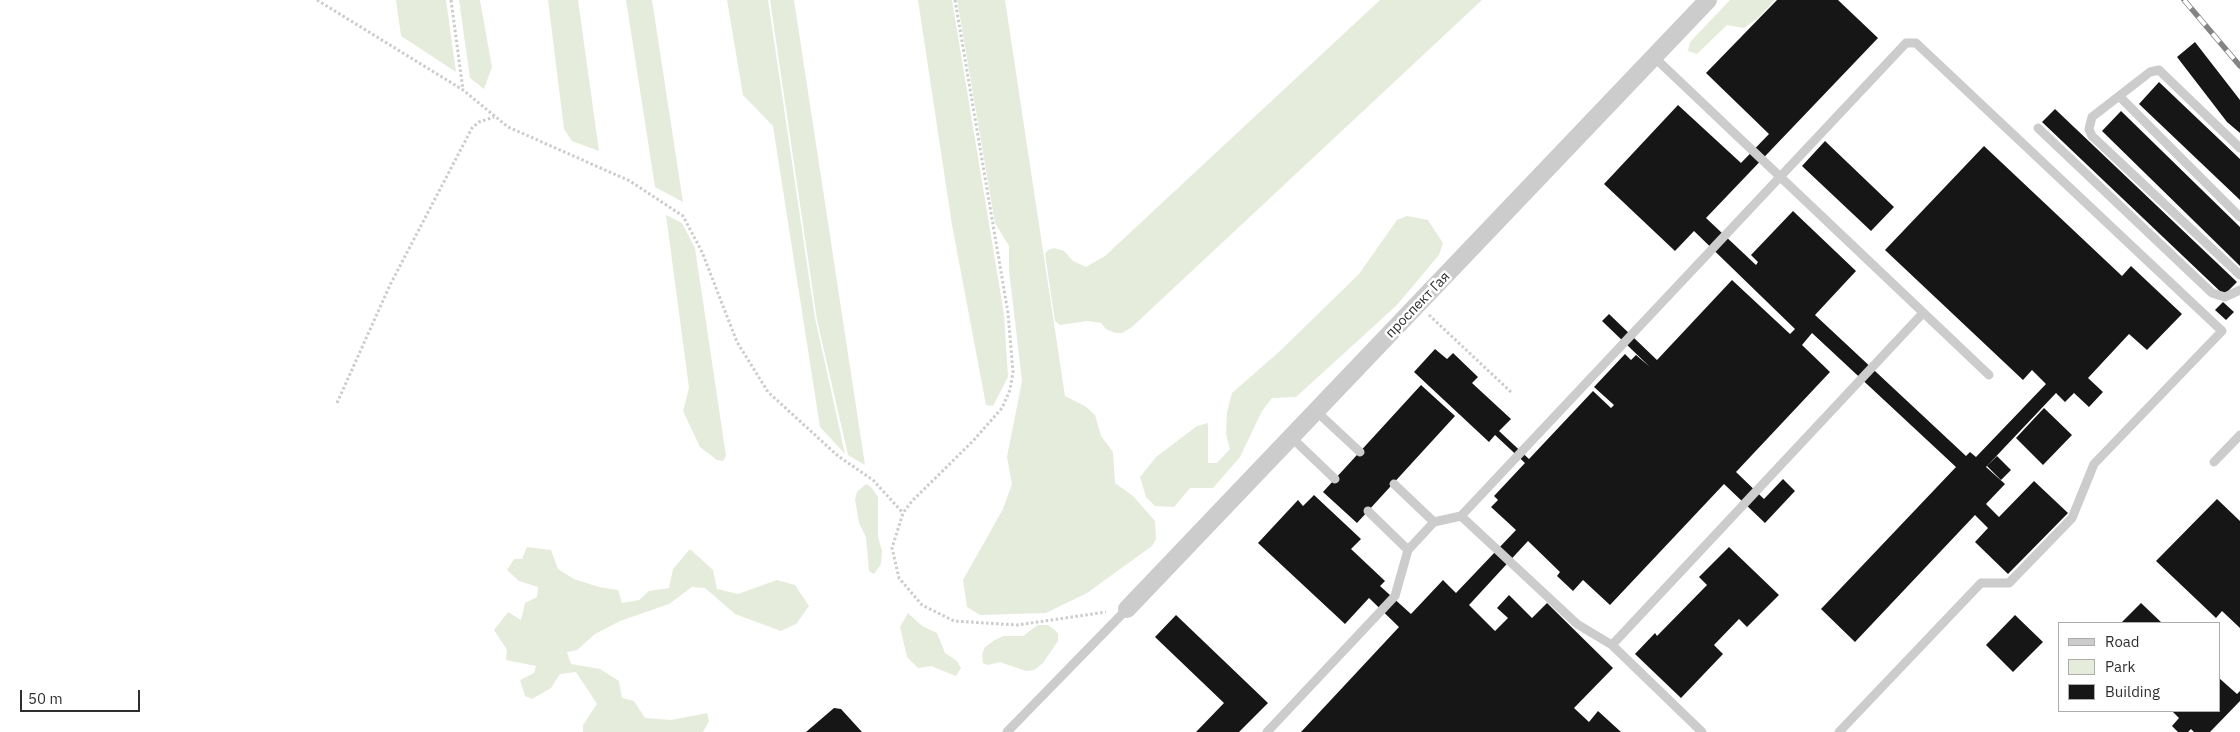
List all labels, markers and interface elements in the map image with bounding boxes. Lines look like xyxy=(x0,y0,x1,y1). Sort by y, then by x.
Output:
street label: проспект Гая xyxy=(1382,269,1454,341)
legend xyxy=(2058,622,2220,712)
text: Road xyxy=(2105,632,2140,651)
text: Park xyxy=(2105,657,2135,676)
scale bar xyxy=(22,680,142,712)
text: Building xyxy=(2105,682,2160,701)
text: 50 m xyxy=(28,689,63,708)

